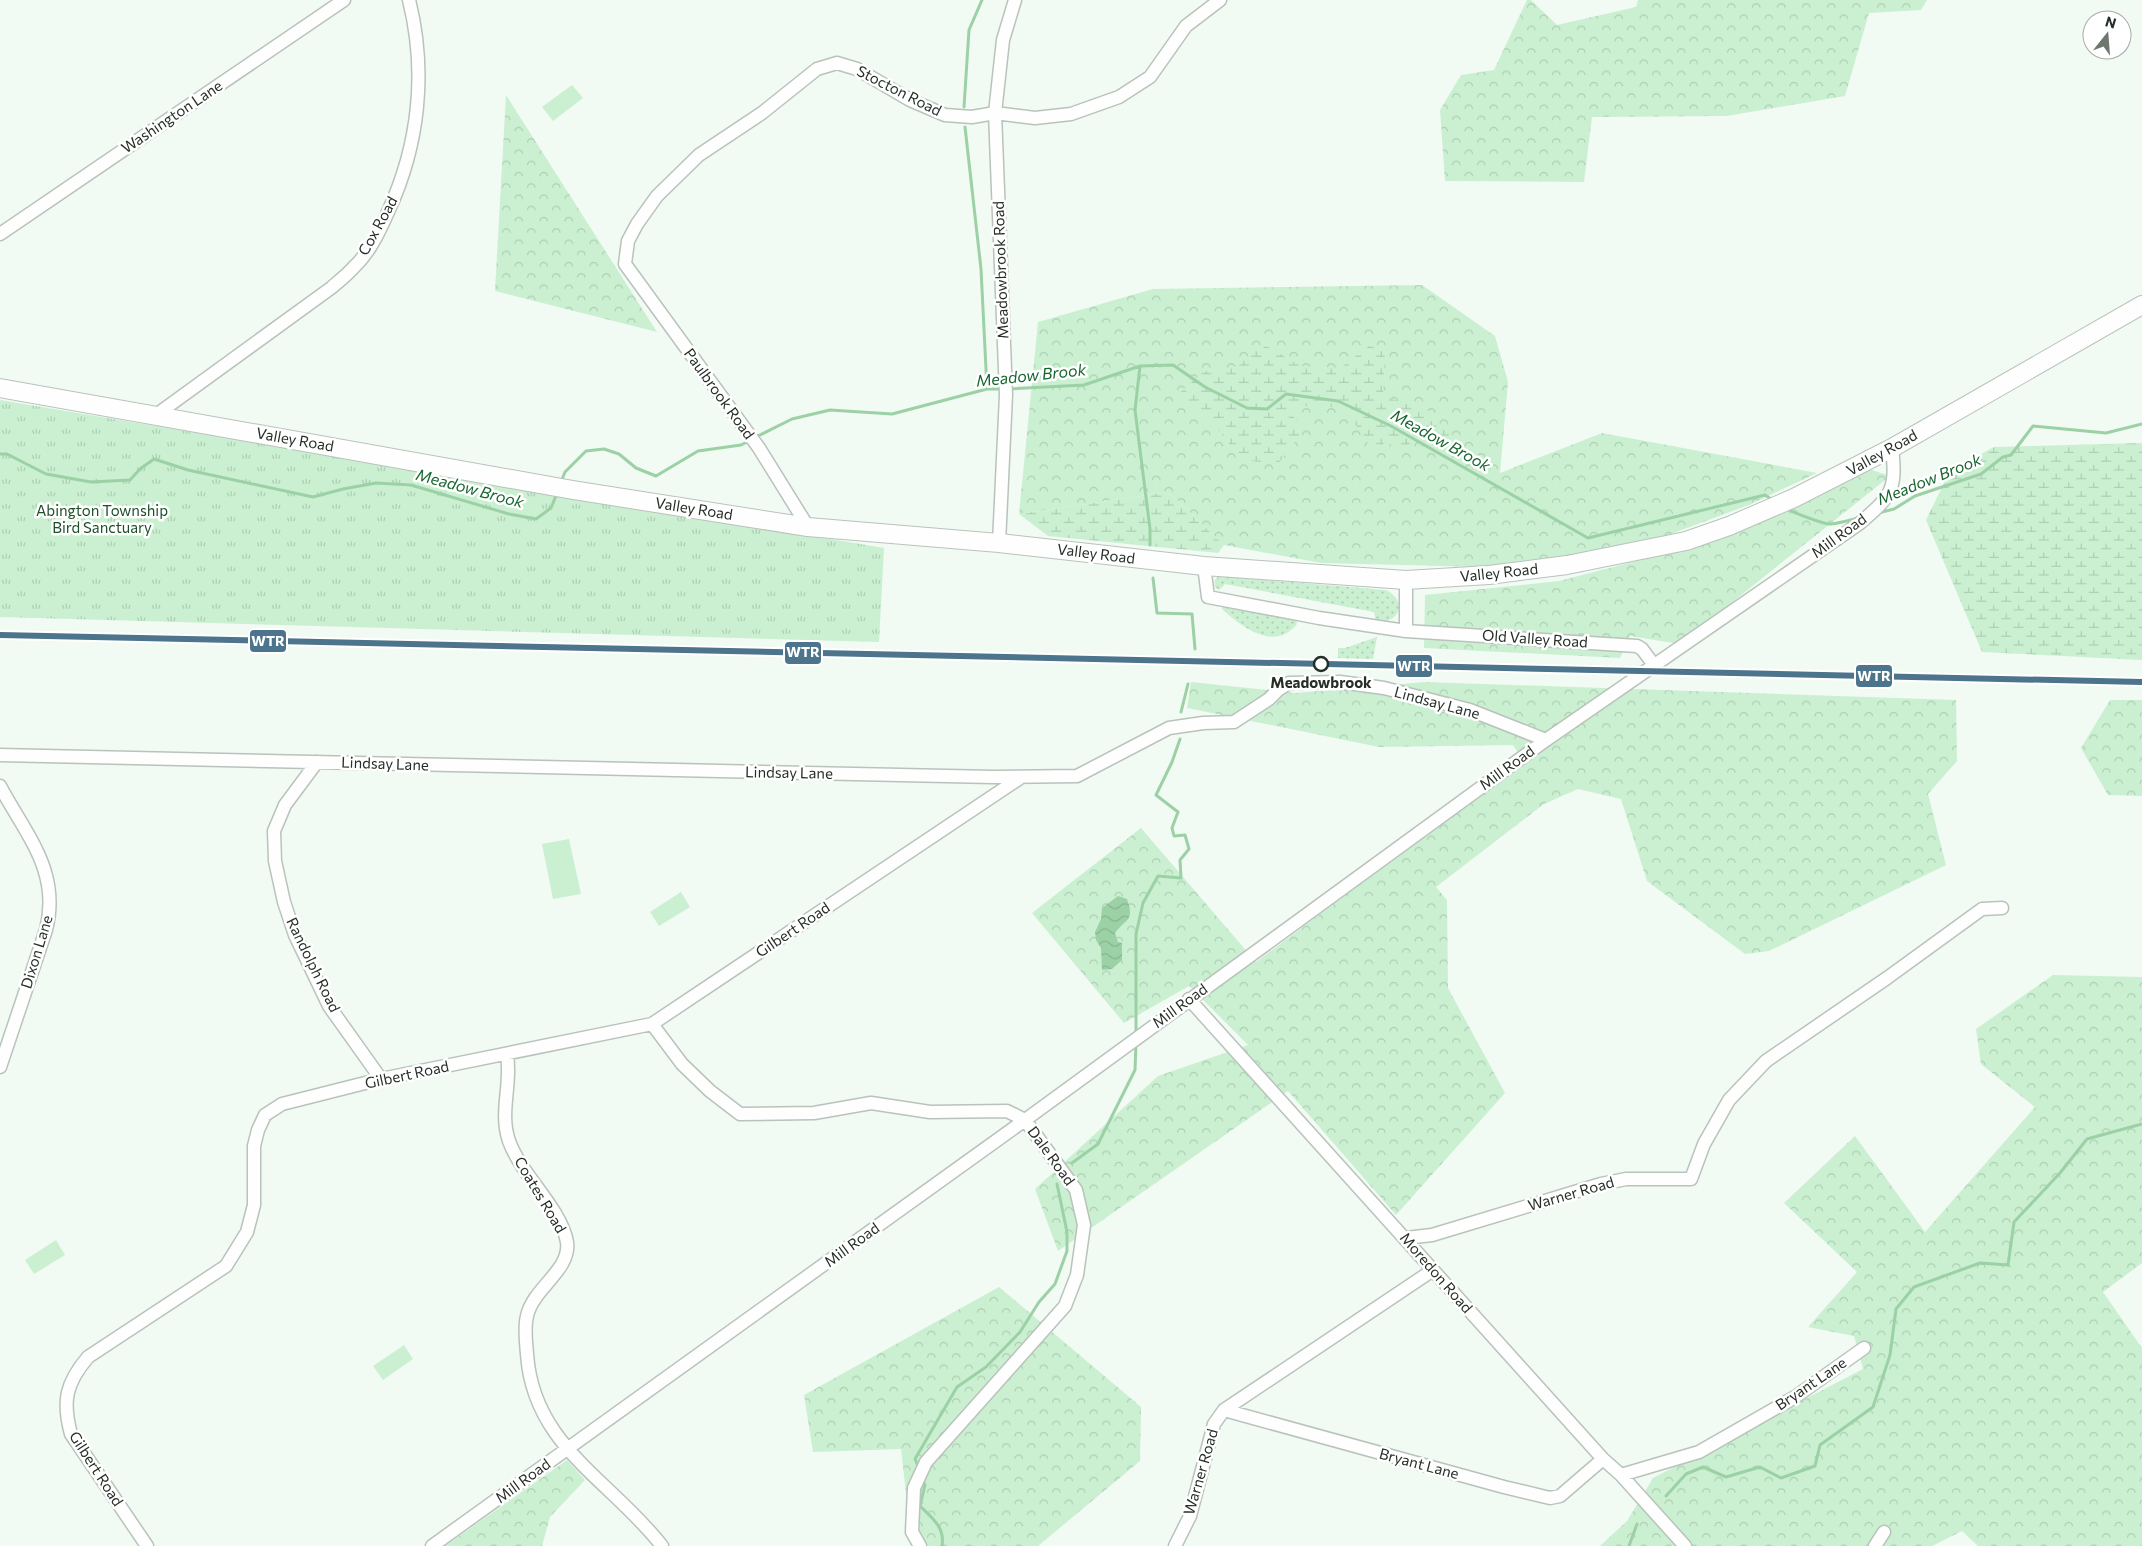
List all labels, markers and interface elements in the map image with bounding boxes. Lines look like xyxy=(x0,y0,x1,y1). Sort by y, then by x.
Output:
north arrow xyxy=(2082,10,2132,60)
text: N xyxy=(2103,12,2118,32)
street label: Stocton Road xyxy=(854,61,945,119)
street label: Washington Lane xyxy=(118,76,225,157)
street label: Cox Road xyxy=(354,193,401,258)
street label: Meadowbrook Road xyxy=(989,201,1011,339)
street label: Paulbrook Road xyxy=(681,344,759,442)
water label: Meadow Brook xyxy=(975,359,1087,390)
water label: Meadow Brook xyxy=(1388,404,1494,475)
street label: Valley Road xyxy=(255,423,335,455)
street label: Valley Road xyxy=(1843,425,1920,479)
water label: Meadow Brook xyxy=(1874,449,1984,508)
water label: Meadow Brook xyxy=(414,464,526,511)
street label: Valley Road xyxy=(654,493,734,523)
park label: Abington Township Bird Sanctuary xyxy=(36,501,168,536)
street label: Mill Road xyxy=(1807,509,1869,561)
street label: Valley Road xyxy=(1056,539,1136,567)
street label: Valley Road xyxy=(1459,559,1539,585)
street label: Old Valley Road xyxy=(1482,625,1589,651)
line badge: WTR xyxy=(249,629,287,653)
text: WTR xyxy=(251,632,285,649)
line badge: WTR xyxy=(784,641,822,665)
text: WTR xyxy=(786,643,820,660)
line badge: WTR xyxy=(1395,654,1433,678)
marker: Meadowbrook xyxy=(1313,656,1329,672)
text: WTR xyxy=(1397,657,1431,674)
line badge: WTR xyxy=(1855,664,1893,688)
text: WTR xyxy=(1857,667,1891,684)
place label: Meadowbrook xyxy=(1270,673,1372,691)
street label: Lindsay Lane xyxy=(1393,682,1482,722)
street label: Mill Road xyxy=(1475,741,1537,793)
street label: Lindsay Lane xyxy=(341,752,429,774)
street label: Lindsay Lane xyxy=(745,762,833,782)
street label: Gilbert Road xyxy=(752,898,833,961)
street label: Dixon Lane xyxy=(16,913,56,991)
street label: Randolph Road xyxy=(283,914,345,1015)
street label: Mill Road xyxy=(1148,979,1210,1031)
street label: Gilbert Road xyxy=(363,1056,450,1092)
street label: Dale Road xyxy=(1024,1122,1079,1188)
street label: Coates Road xyxy=(511,1153,571,1236)
street label: Warner Road xyxy=(1526,1172,1616,1214)
street label: Mill Road xyxy=(820,1218,882,1270)
street label: Moredon Road xyxy=(1397,1228,1477,1316)
street label: Bryant Lane xyxy=(1772,1353,1849,1413)
street label: Warner Road xyxy=(1179,1427,1221,1517)
street label: Gilbert Road xyxy=(66,1428,128,1509)
street label: Bryant Lane xyxy=(1377,1444,1461,1482)
street label: Mill Road xyxy=(491,1454,553,1506)

